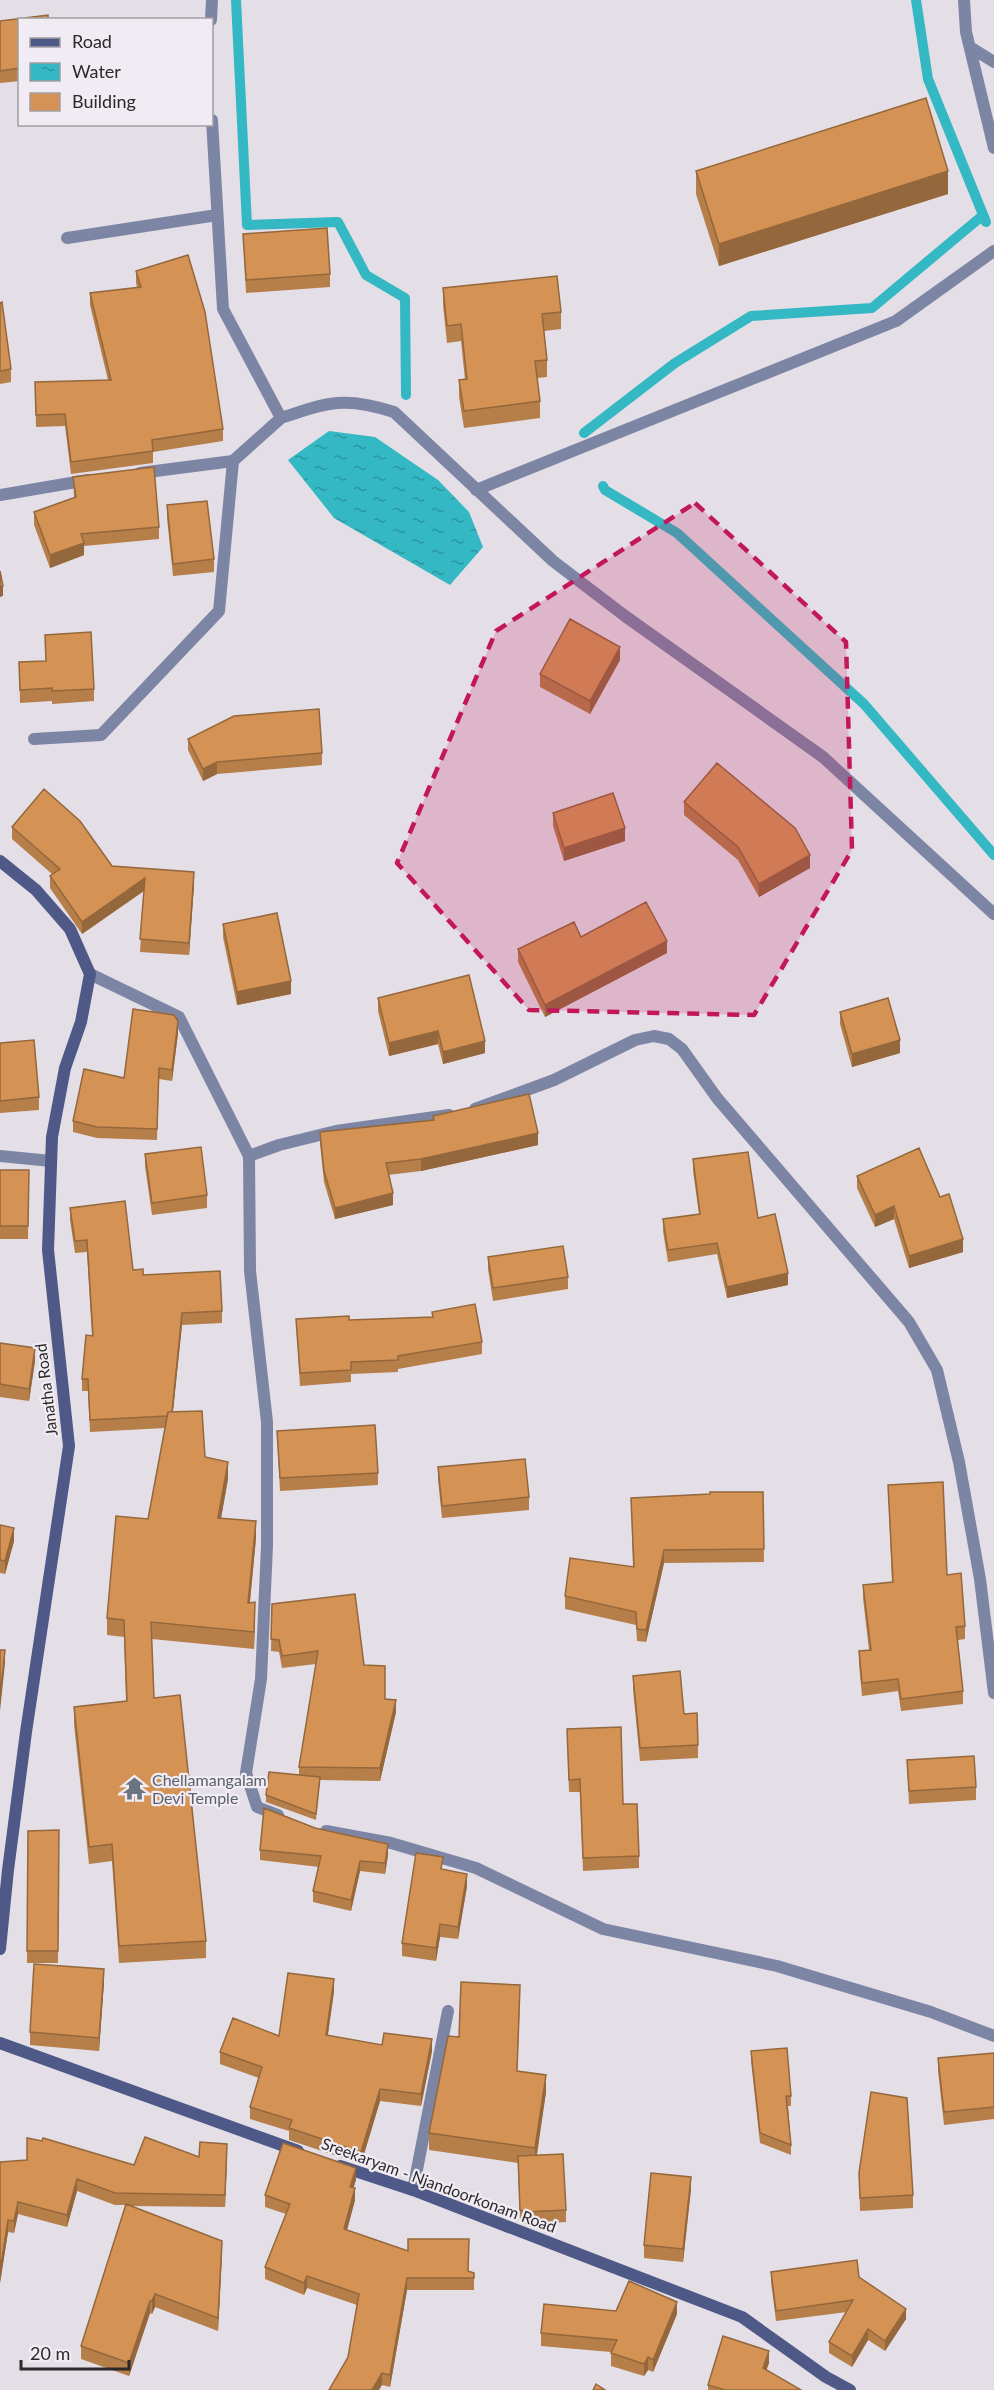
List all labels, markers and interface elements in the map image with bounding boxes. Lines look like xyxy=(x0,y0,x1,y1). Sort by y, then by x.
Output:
legend xyxy=(18,18,213,126)
text: Road xyxy=(72,30,112,52)
text: Water xyxy=(72,60,121,82)
text: Building xyxy=(72,90,136,112)
street label: Janatha Road xyxy=(30,1343,61,1438)
place label: Chellamangalam Devi Temple xyxy=(152,1770,267,1807)
temple icon: Chellamangalam Devi Temple xyxy=(121,1776,147,1802)
street label: Sreekaryam - Njandoorkonam Road xyxy=(319,2133,559,2236)
scale bar xyxy=(21,2333,129,2371)
text: 20 m xyxy=(30,2342,70,2364)

